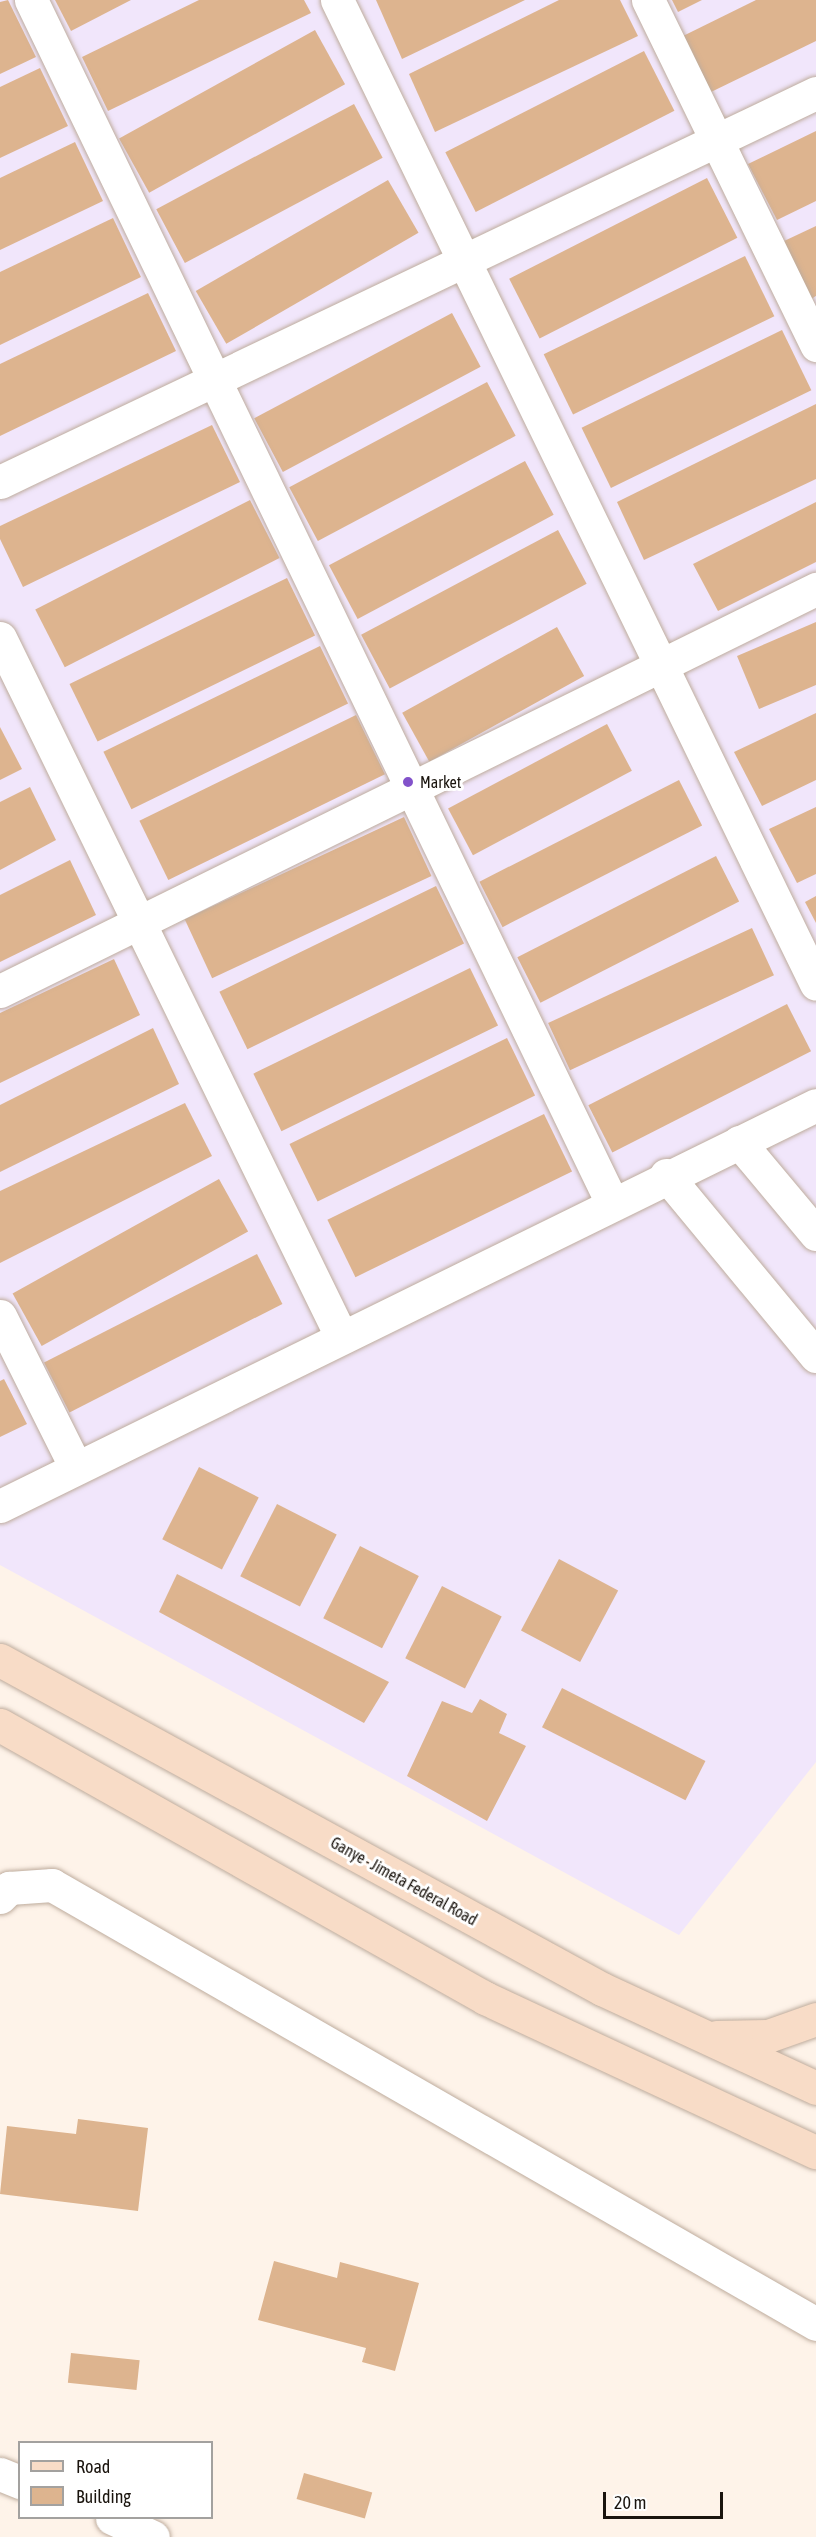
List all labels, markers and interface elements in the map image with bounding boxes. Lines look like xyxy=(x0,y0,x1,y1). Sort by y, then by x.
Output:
place label: Market xyxy=(420,772,461,792)
marker: Market xyxy=(401,775,415,789)
street label: Ganye - Jimeta Federal Road xyxy=(327,1833,481,1929)
legend xyxy=(18,2441,213,2519)
text: Road xyxy=(76,2456,110,2477)
scale bar xyxy=(606,2480,726,2518)
text: Building xyxy=(76,2486,131,2507)
text: 20 m xyxy=(614,2492,646,2513)

